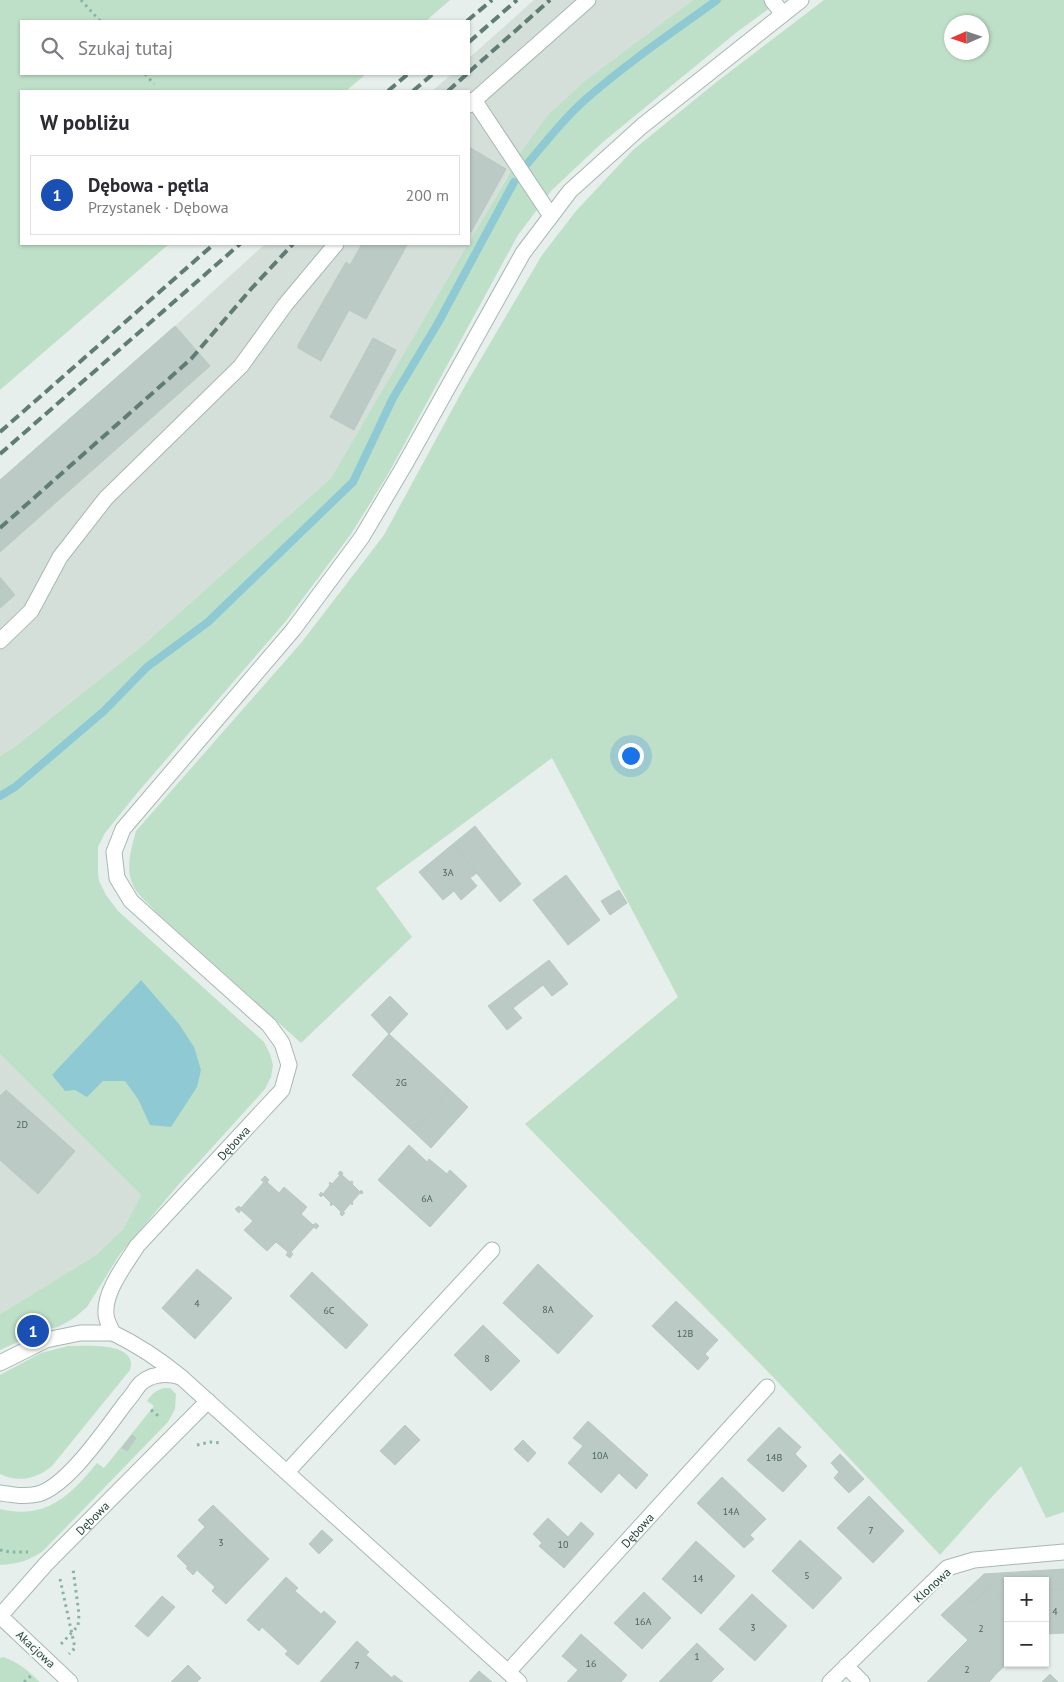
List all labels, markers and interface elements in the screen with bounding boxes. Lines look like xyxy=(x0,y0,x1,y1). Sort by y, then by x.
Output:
north arrow xyxy=(944,15,989,60)
search box xyxy=(20,20,470,75)
icon: search xyxy=(38,34,66,62)
text: Szukaj tutaj xyxy=(78,36,173,60)
text: W pobliżu xyxy=(40,109,129,136)
text: Dębowa - pętla xyxy=(88,173,209,197)
text: 1 xyxy=(52,185,62,205)
text: 200 m xyxy=(406,185,449,205)
text: Przystanek · Dębowa xyxy=(88,197,229,217)
your location xyxy=(618,743,644,769)
house number: 3A xyxy=(442,866,454,879)
house number: 2G xyxy=(395,1076,407,1089)
house number: 2D xyxy=(16,1118,28,1131)
street label: Dębowa xyxy=(213,1122,253,1163)
house number: 6A xyxy=(421,1192,433,1205)
house number: 4 xyxy=(194,1297,200,1310)
house number: 8A xyxy=(542,1303,554,1316)
house number: 6C xyxy=(323,1304,335,1317)
pin: 1 xyxy=(17,1312,49,1350)
house number: 12B xyxy=(677,1327,694,1340)
house number: 8 xyxy=(484,1352,490,1365)
house number: 10A xyxy=(592,1449,609,1462)
house number: 14B xyxy=(766,1451,783,1464)
street label: Dębowa xyxy=(72,1498,112,1538)
house number: 14A xyxy=(723,1505,740,1518)
street label: Dębowa xyxy=(618,1509,657,1550)
house number: 7 xyxy=(868,1524,874,1537)
house number: 3 xyxy=(218,1536,224,1549)
house number: 10 xyxy=(558,1538,569,1551)
street label: Klonowa xyxy=(910,1564,954,1606)
house number: 5 xyxy=(804,1569,810,1582)
house number: 14 xyxy=(693,1572,704,1585)
map controls xyxy=(1004,1577,1049,1667)
button: + xyxy=(1004,1577,1049,1622)
house number: 4 xyxy=(1052,1605,1058,1618)
house number: 16A xyxy=(635,1615,652,1628)
house number: 3 xyxy=(750,1621,756,1634)
house number: 2 xyxy=(978,1622,984,1635)
button: − xyxy=(1004,1622,1049,1667)
street label: Akacjowa xyxy=(13,1627,59,1671)
house number: 1 xyxy=(694,1650,700,1663)
house number: 16 xyxy=(586,1657,596,1670)
house number: 7 xyxy=(354,1659,360,1672)
house number: 2 xyxy=(964,1663,970,1676)

